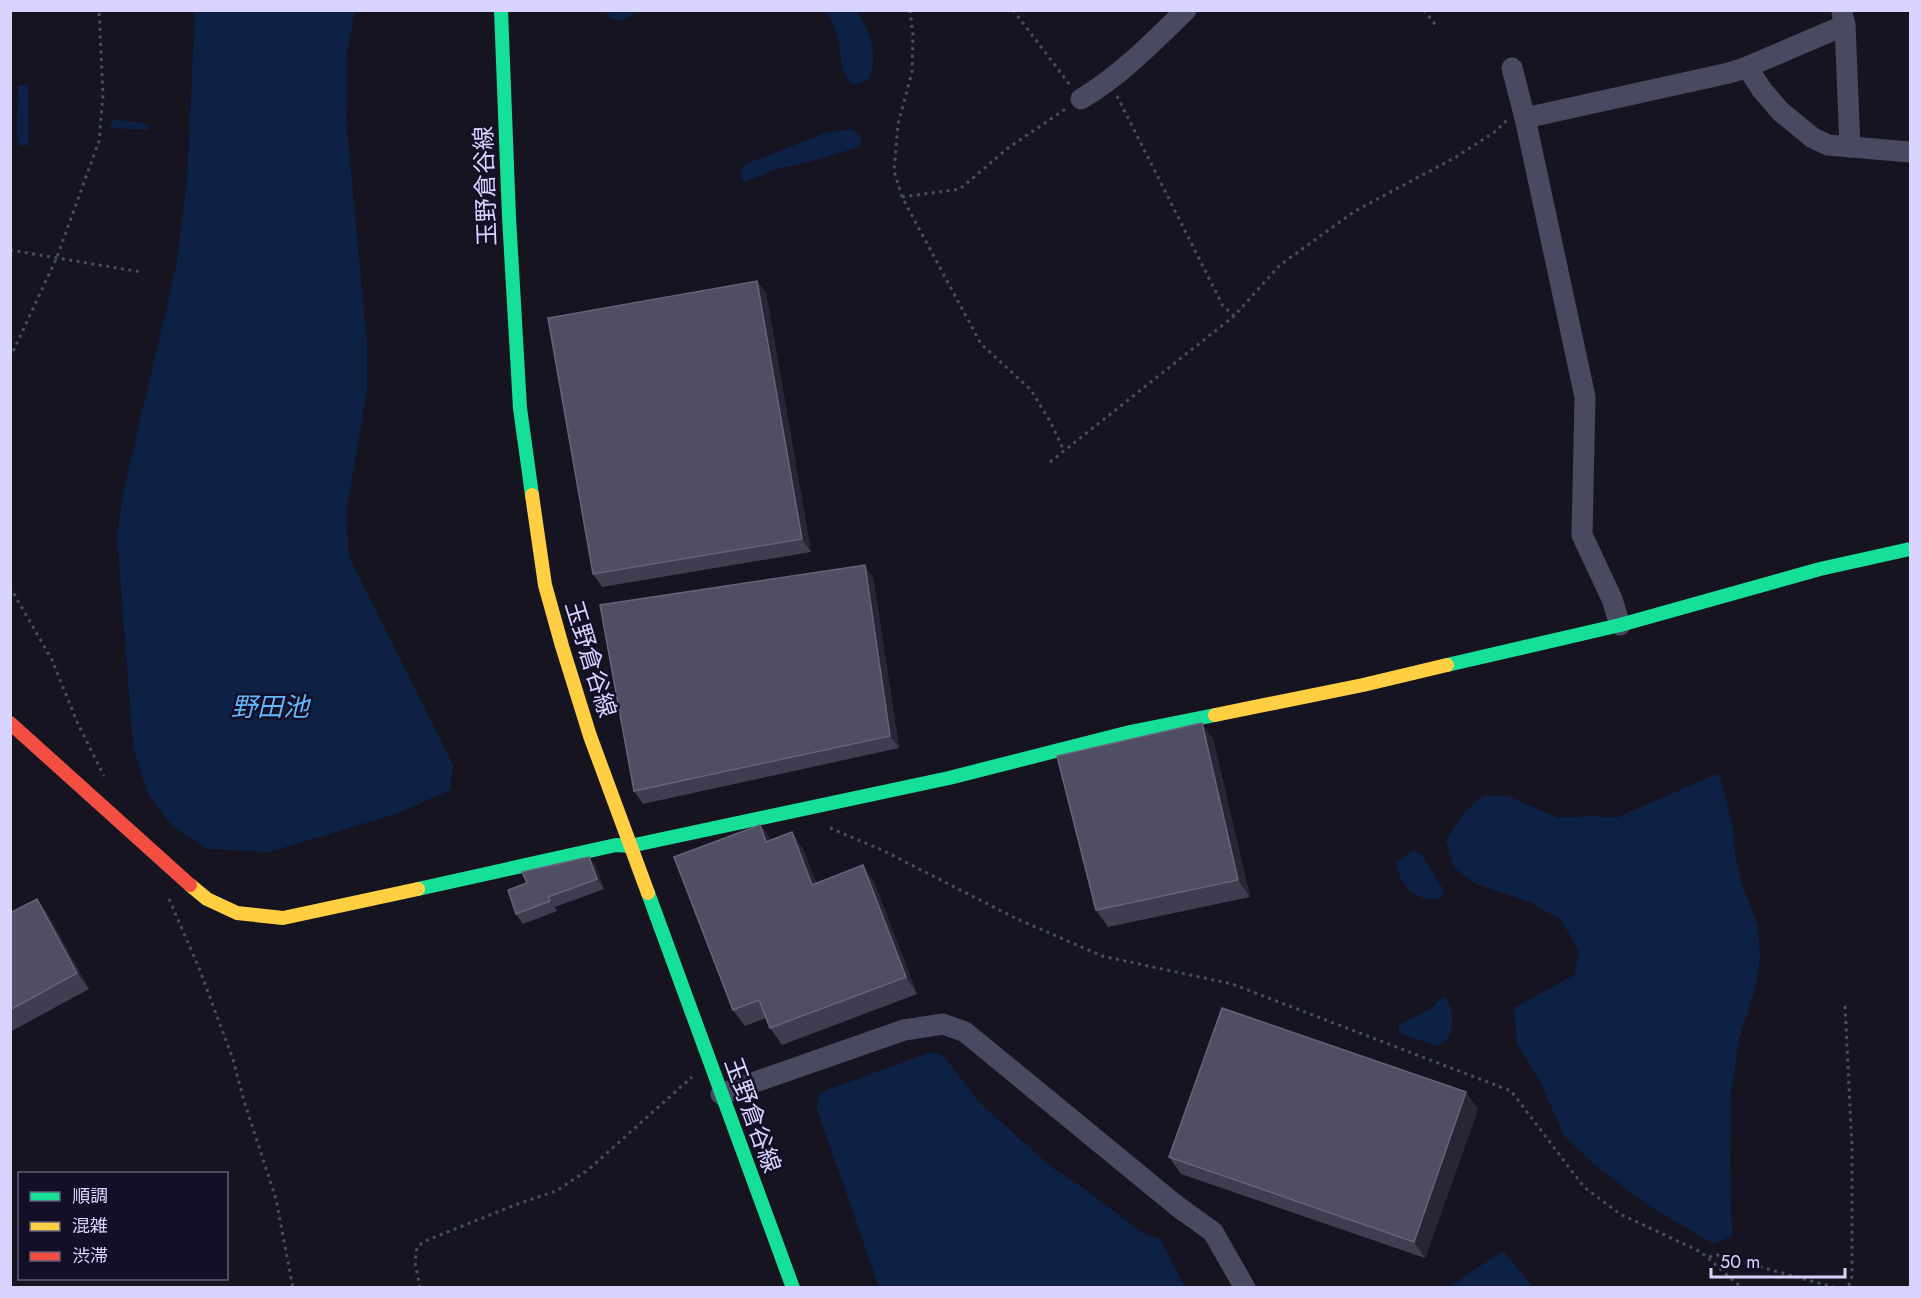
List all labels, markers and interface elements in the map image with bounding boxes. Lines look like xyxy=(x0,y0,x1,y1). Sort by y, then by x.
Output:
street label: 玉野倉谷線 xyxy=(465,125,505,247)
street label: 玉野倉谷線 xyxy=(557,597,625,721)
water label: 野田池 xyxy=(231,688,312,726)
street label: 玉野倉谷線 xyxy=(716,1053,790,1177)
legend xyxy=(18,1172,228,1280)
text: 順調 xyxy=(72,1183,108,1209)
text: 混雑 xyxy=(72,1213,108,1239)
scale bar xyxy=(1711,1241,1844,1279)
text: 渋滞 xyxy=(72,1243,108,1269)
text: 50 m xyxy=(1720,1249,1760,1275)

